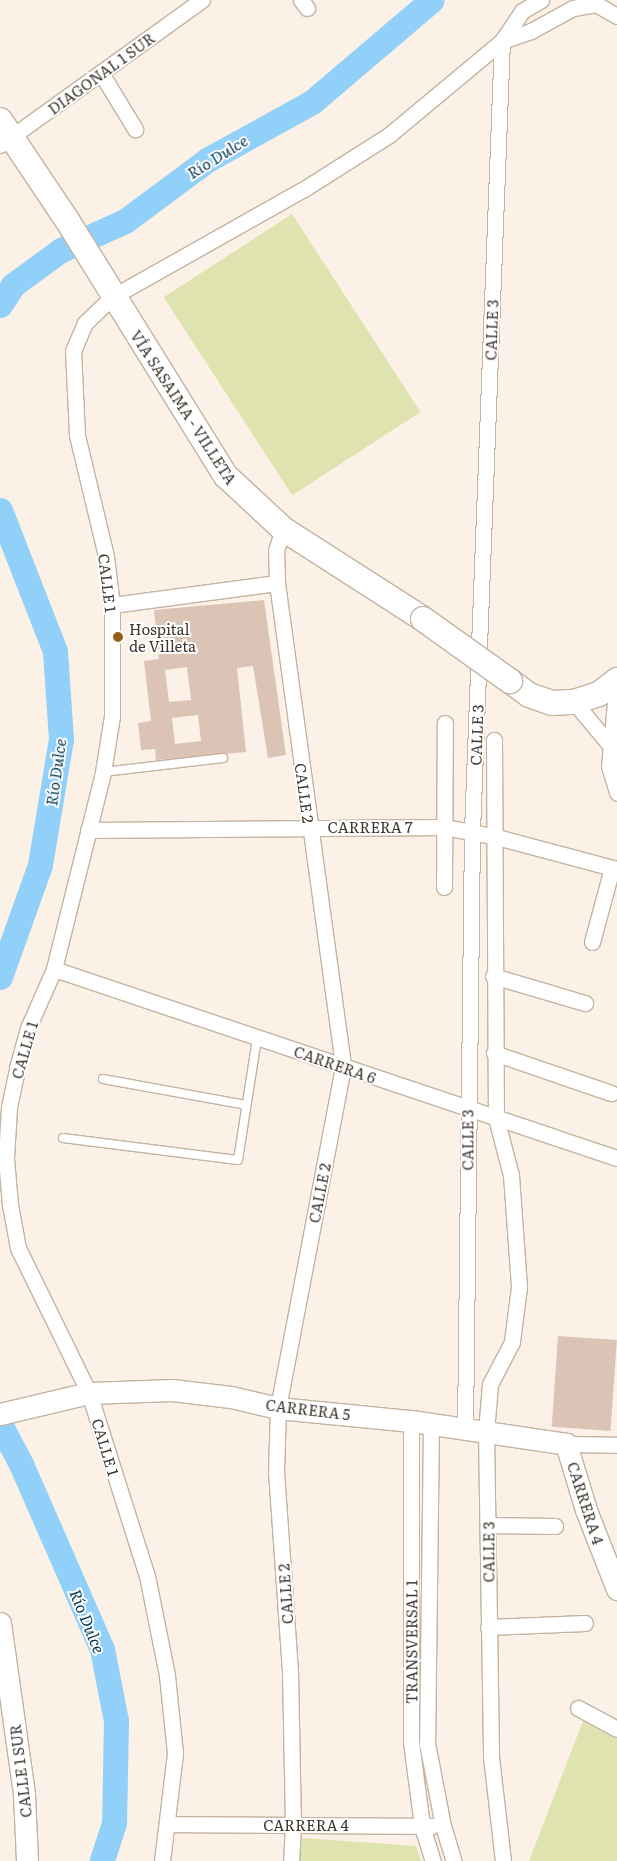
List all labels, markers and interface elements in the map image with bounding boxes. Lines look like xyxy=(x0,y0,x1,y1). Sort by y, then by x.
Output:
street label: DIAGONAL 1 SUR xyxy=(44,28,158,118)
water label: Río Dulce xyxy=(183,130,251,182)
street label: CALLE 3 xyxy=(481,299,501,361)
street label: VÍA SASAIMA - VILLETA xyxy=(127,327,241,487)
street label: CALLE 1 xyxy=(95,553,121,613)
place label: Hospital de Villeta xyxy=(129,619,196,654)
marker: Hospital de Villeta xyxy=(111,630,125,644)
street label: CALLE 3 xyxy=(466,704,486,766)
water label: Río Dulce xyxy=(41,737,69,807)
street label: CALLE 2 xyxy=(292,762,318,824)
street label: CARRERA 7 xyxy=(327,818,413,836)
street label: CALLE 1 xyxy=(7,1019,41,1081)
street label: CARRERA 6 xyxy=(292,1042,378,1086)
street label: CALLE 3 xyxy=(458,1109,476,1171)
street label: CALLE 2 xyxy=(304,1162,334,1224)
street label: CARRERA 5 xyxy=(265,1395,351,1423)
street label: CALLE 1 xyxy=(89,1416,123,1478)
street label: CARRERA 4 xyxy=(564,1459,608,1547)
street label: CALLE 3 xyxy=(479,1521,497,1583)
street label: CALLE 2 xyxy=(274,1563,296,1625)
street label: TRANSVERSAL 1 xyxy=(402,1580,420,1704)
water label: Río Dulce xyxy=(66,1586,110,1656)
street label: CALLE 1 SUR xyxy=(5,1723,35,1819)
street label: CARRERA 4 xyxy=(263,1816,349,1834)

